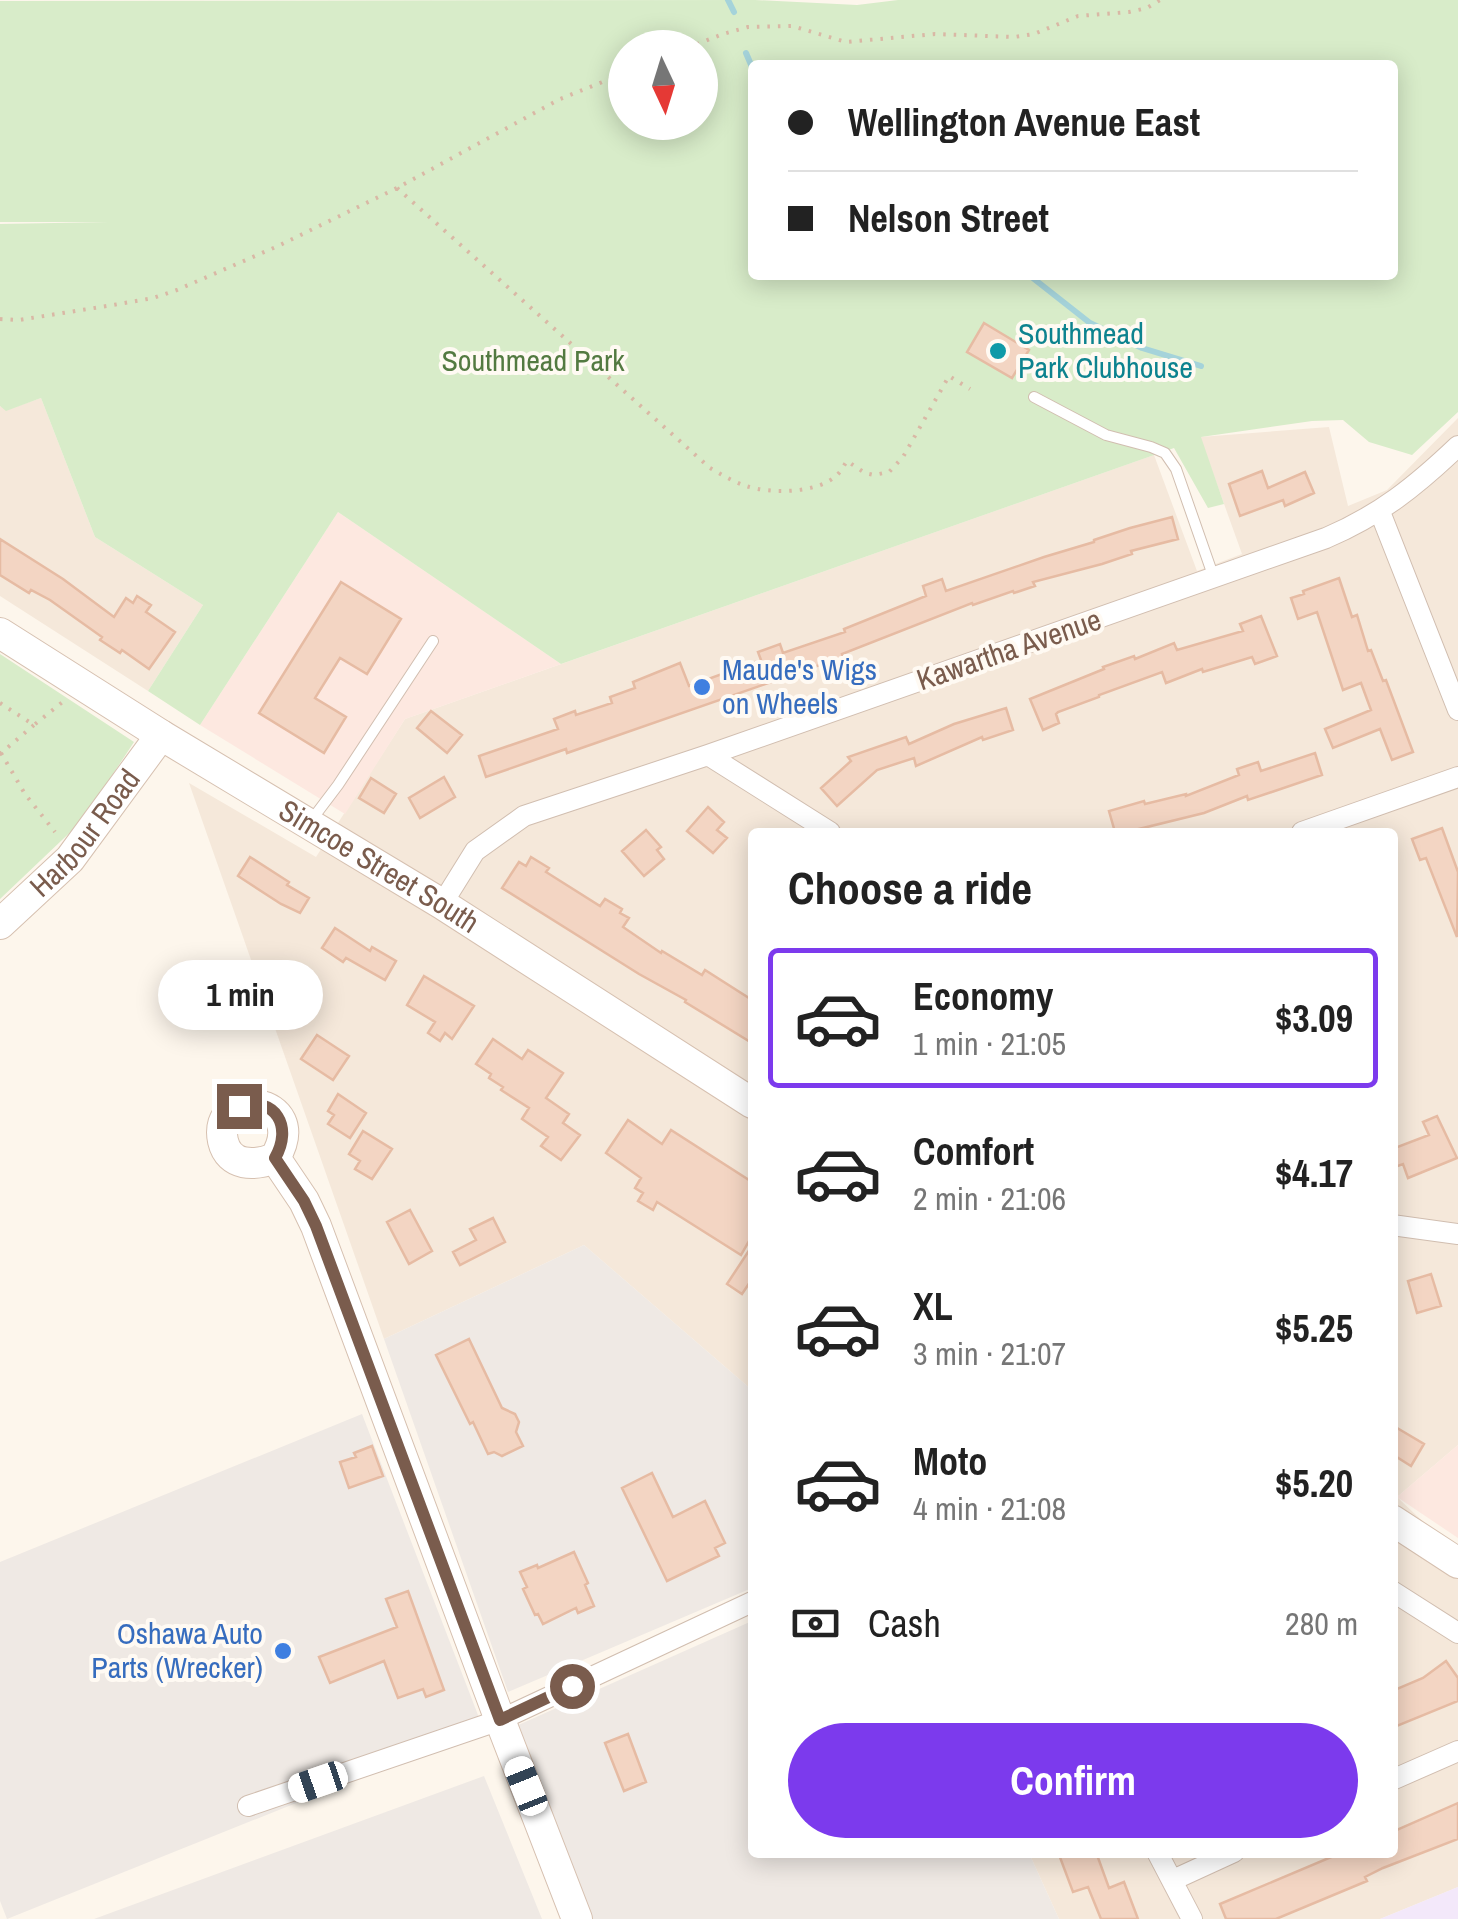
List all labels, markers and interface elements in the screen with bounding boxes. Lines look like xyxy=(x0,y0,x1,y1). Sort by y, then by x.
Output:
north arrow xyxy=(608,30,718,140)
map controls xyxy=(608,30,718,140)
text: Wellington Avenue East xyxy=(848,97,1200,148)
text: Nelson Street xyxy=(848,193,1049,244)
place label: Southmead Park Clubhouse xyxy=(1018,313,1193,387)
park label: Southmead Park xyxy=(441,340,625,380)
marker: Southmead Park Clubhouse xyxy=(987,340,1009,362)
street label: Kawartha Avenue xyxy=(911,599,1106,699)
place label: Maude's Wigs on Wheels xyxy=(722,649,877,723)
marker: Maude's Wigs on Wheels xyxy=(691,676,713,698)
street label: Harbour Road xyxy=(21,760,148,905)
street label: Simcoe Street South xyxy=(272,790,487,942)
text: Choose a ride xyxy=(788,857,1032,918)
callout: 1 min xyxy=(156,961,322,1031)
text: Economy xyxy=(913,971,1053,1022)
text: 1 min xyxy=(206,973,275,1016)
icon: car xyxy=(793,973,883,1063)
text: $3.09 xyxy=(1275,993,1353,1044)
text: 1 min · 21:05 xyxy=(913,1022,1066,1065)
route end xyxy=(217,1084,262,1129)
text: Comfort xyxy=(913,1126,1034,1177)
icon: car xyxy=(793,1128,883,1218)
text: $4.17 xyxy=(1275,1148,1353,1199)
text: 2 min · 21:06 xyxy=(913,1177,1066,1220)
text: XL xyxy=(913,1281,953,1332)
icon: car xyxy=(793,1283,883,1373)
text: $5.25 xyxy=(1275,1303,1353,1354)
text: 3 min · 21:07 xyxy=(913,1332,1066,1375)
text: Moto xyxy=(913,1436,987,1487)
icon: car xyxy=(793,1438,883,1528)
text: $5.20 xyxy=(1275,1458,1353,1509)
text: 4 min · 21:08 xyxy=(913,1487,1066,1530)
icon: cash xyxy=(788,1596,843,1651)
text: Cash xyxy=(868,1598,941,1649)
text: 280 m xyxy=(1285,1602,1358,1645)
place label: Oshawa Auto Parts (Wrecker) xyxy=(91,1613,263,1687)
marker: Oshawa Auto Parts (Wrecker) xyxy=(272,1640,294,1662)
route start xyxy=(550,1664,595,1709)
button: Confirm xyxy=(788,1723,1358,1838)
car xyxy=(501,1753,551,1819)
car xyxy=(285,1758,351,1806)

